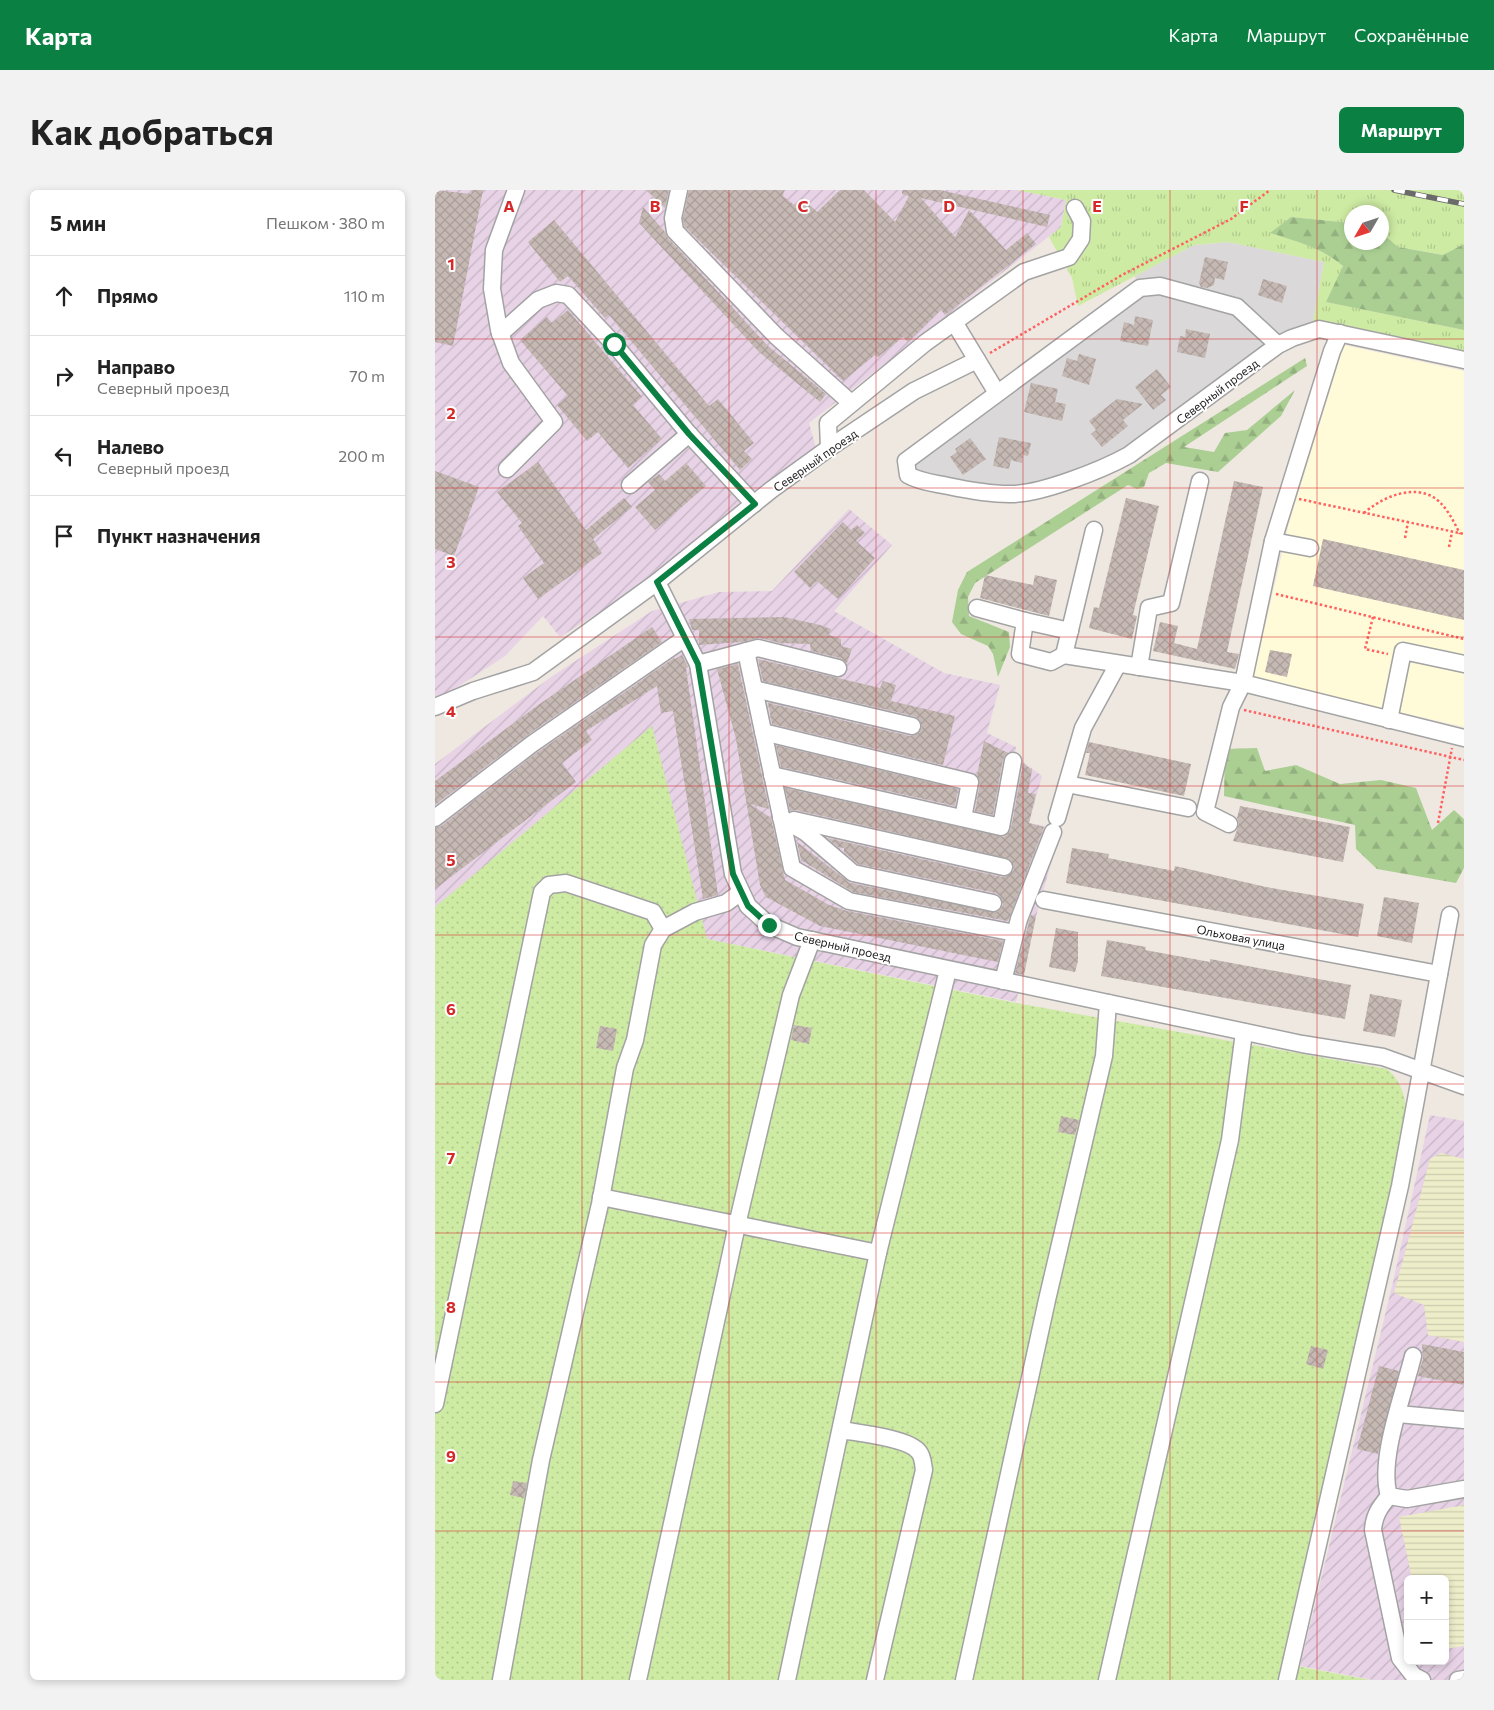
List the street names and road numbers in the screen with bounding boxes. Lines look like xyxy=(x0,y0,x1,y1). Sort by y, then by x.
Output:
street label: Северный проезд xyxy=(1173,356,1261,426)
street label: Северный проезд xyxy=(770,426,860,494)
street label: Ольховая улица xyxy=(1196,922,1286,952)
street label: Северный проезд xyxy=(793,928,893,964)

